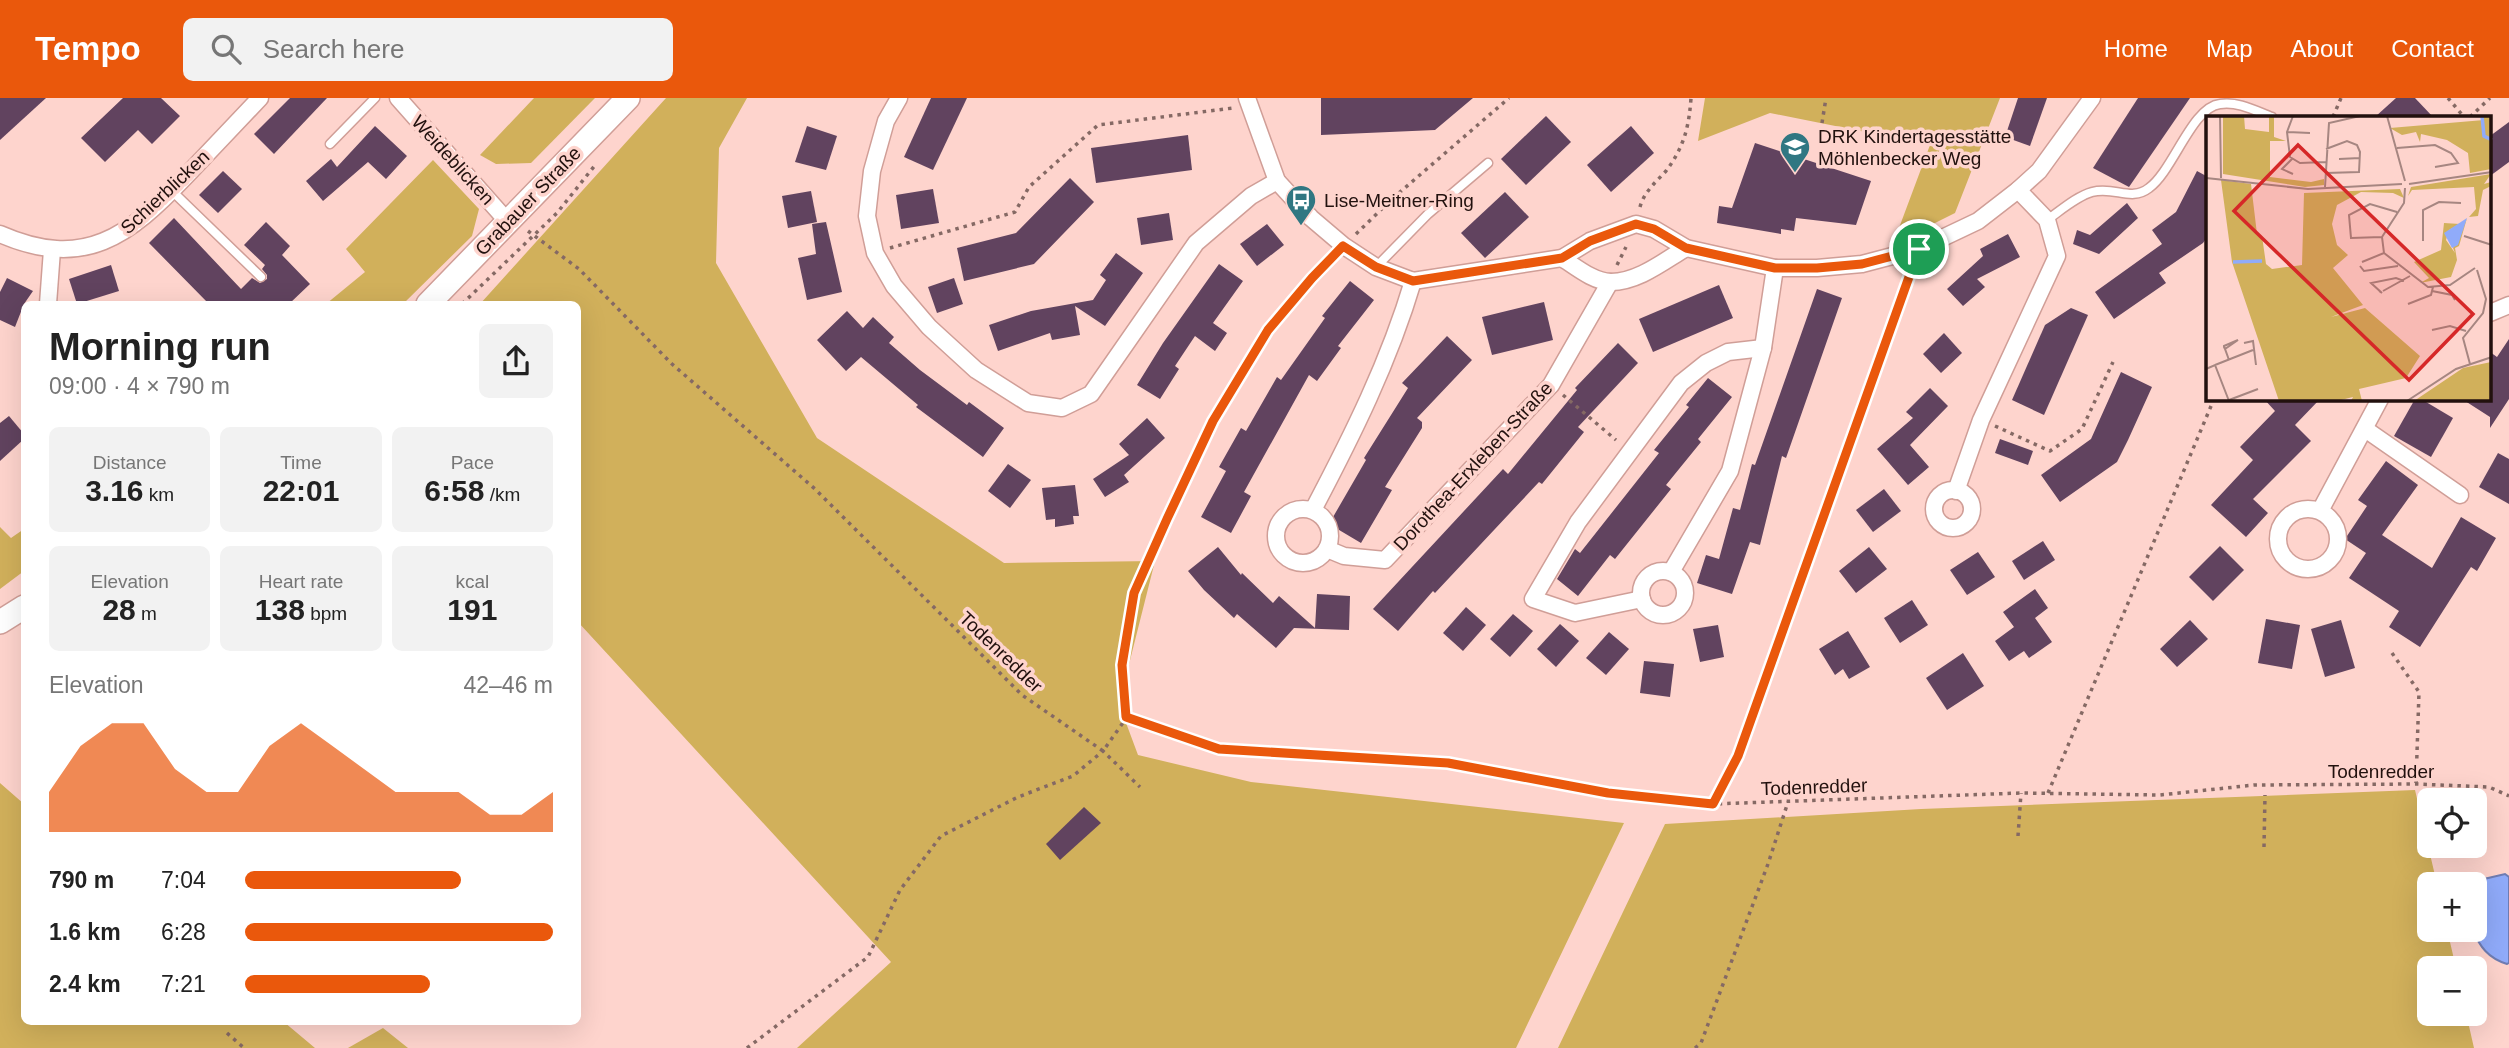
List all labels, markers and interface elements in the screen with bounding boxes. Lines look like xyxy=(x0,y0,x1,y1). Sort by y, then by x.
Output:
search box xyxy=(183,18,673,81)
text: Tempo xyxy=(35,30,141,67)
icon: search xyxy=(207,30,245,68)
text: Search here xyxy=(263,34,404,64)
text: Home xyxy=(2104,35,2168,62)
text: Map xyxy=(2206,35,2253,62)
text: About xyxy=(2291,35,2353,62)
text: Contact xyxy=(2391,35,2474,62)
street label: Weideblicken xyxy=(408,111,498,209)
inset map xyxy=(2206,116,2492,401)
place label: DRK Kindertagesstätte Möhlenbecker Weg xyxy=(1818,126,2011,169)
school or university icon: DRK Kindertagesstätte Möhlenbecker Weg xyxy=(1778,130,1812,174)
street label: Grabauer Straße xyxy=(471,142,585,260)
street label: Schierblicken xyxy=(117,146,213,238)
bus stop icon: Lise-Meitner-Ring xyxy=(1284,183,1318,227)
place label: Lise-Meitner-Ring xyxy=(1324,190,1474,211)
pin xyxy=(1889,219,1949,279)
icon: arrive xyxy=(1900,230,1938,268)
button: share xyxy=(479,324,553,398)
text: Morning run xyxy=(49,326,271,368)
text: 09:00 · 4 × 790 m xyxy=(49,373,230,399)
street label: Dorothea-Erxleben-Straße xyxy=(1389,377,1557,555)
text: Distance xyxy=(93,452,167,473)
text: Time xyxy=(280,452,322,473)
text: Pace xyxy=(451,452,494,473)
text: 3.16 xyxy=(85,474,144,507)
text: 22:01 xyxy=(263,474,339,507)
text: 6:58 xyxy=(424,474,484,507)
text: km xyxy=(144,484,174,505)
text: /km xyxy=(484,484,520,505)
text: Elevation xyxy=(91,571,169,592)
text: Heart rate xyxy=(259,571,343,592)
text: kcal xyxy=(455,571,489,592)
text: 28 xyxy=(102,593,136,626)
text: 138 xyxy=(255,593,305,626)
text: 191 xyxy=(447,593,497,626)
text: m xyxy=(136,603,157,624)
text: bpm xyxy=(305,603,347,624)
street label: Todenredder xyxy=(955,607,1047,697)
text: Elevation xyxy=(49,672,144,698)
text: 42–46 m xyxy=(463,672,553,698)
street label: Todenredder xyxy=(2328,761,2435,782)
street label: Todenredder xyxy=(1760,775,1868,799)
map controls xyxy=(2417,788,2487,1026)
button: locate xyxy=(2417,788,2487,858)
text: 790 m xyxy=(49,867,114,893)
text: 7:04 xyxy=(161,867,206,893)
button: + xyxy=(2417,872,2487,942)
text: 1.6 km xyxy=(49,919,121,945)
text: 6:28 xyxy=(161,919,206,945)
button: − xyxy=(2417,956,2487,1026)
text: 2.4 km xyxy=(49,971,121,997)
text: 7:21 xyxy=(161,971,206,997)

